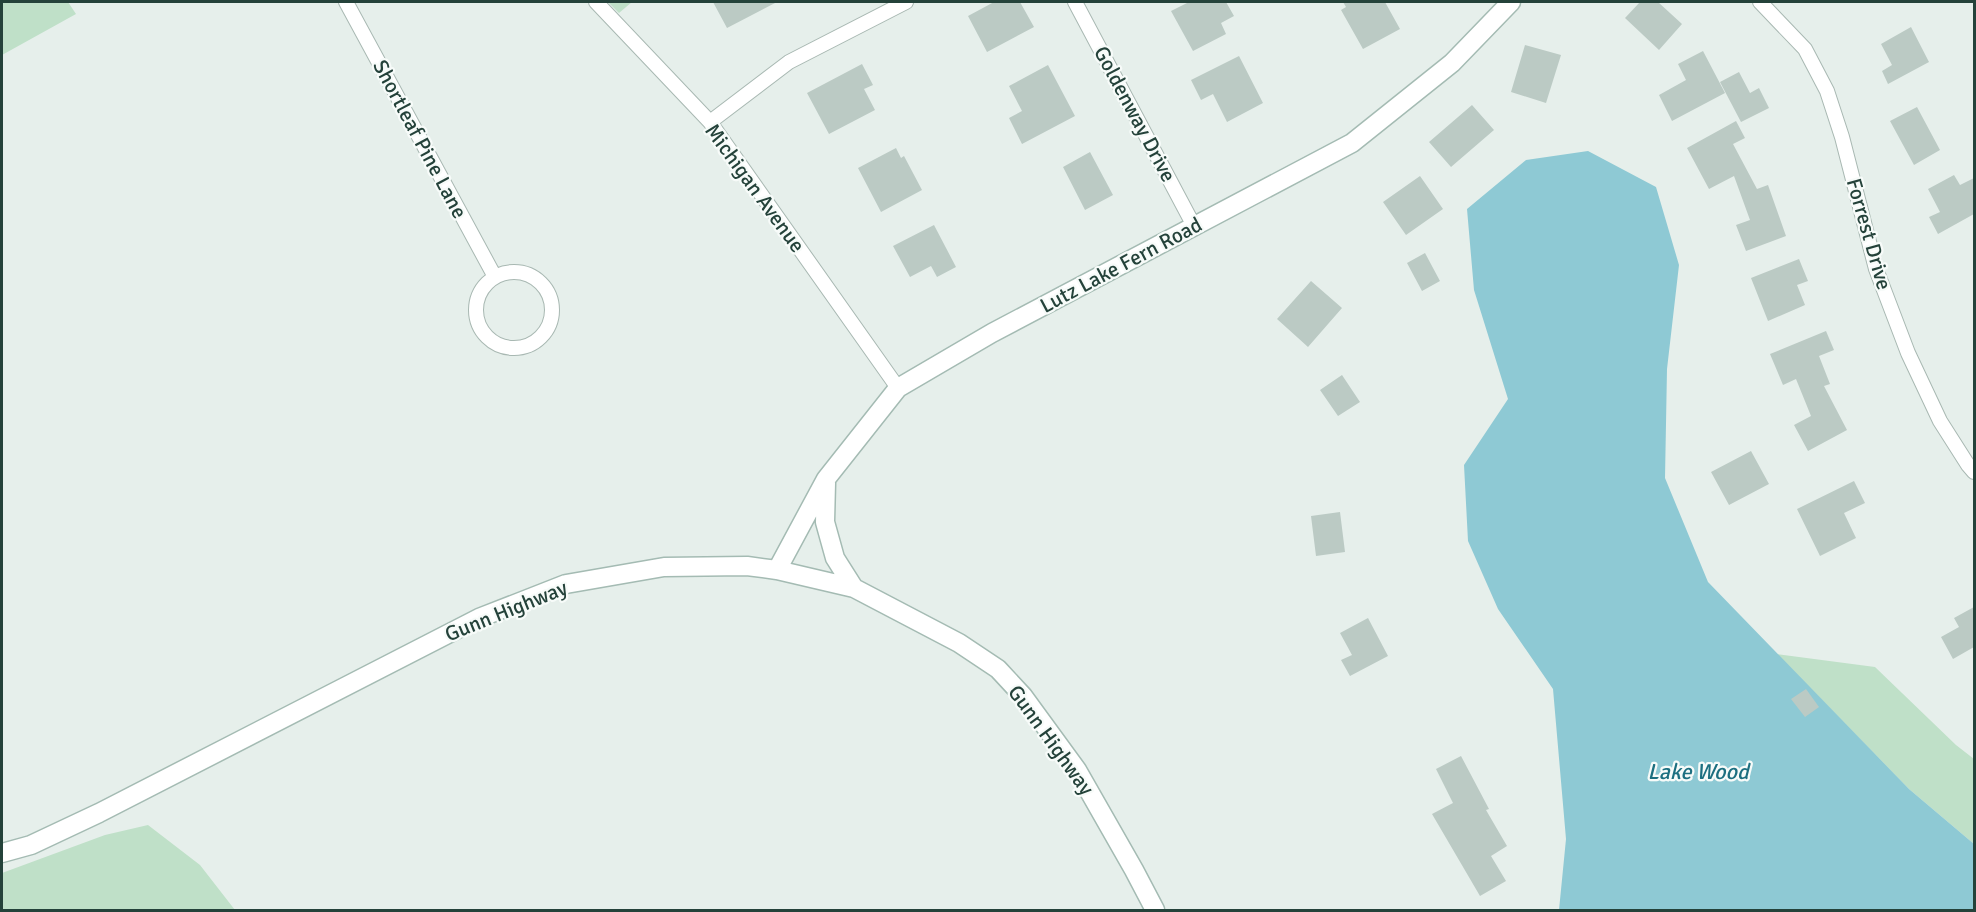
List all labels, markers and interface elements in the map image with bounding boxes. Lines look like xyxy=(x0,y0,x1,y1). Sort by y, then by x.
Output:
street label: Goldenway Drive xyxy=(1088,42,1182,186)
street label: Shortleaf Pine Lane xyxy=(367,55,473,223)
street label: Michigan Avenue xyxy=(699,118,811,258)
street label: Forrest Drive xyxy=(1841,175,1897,293)
street label: Lutz Lake Fern Road xyxy=(1035,211,1207,319)
street label: Gunn Highway xyxy=(441,575,571,647)
street label: Gunn Highway xyxy=(1002,680,1100,800)
water label: Lake Wood xyxy=(1647,758,1751,785)

